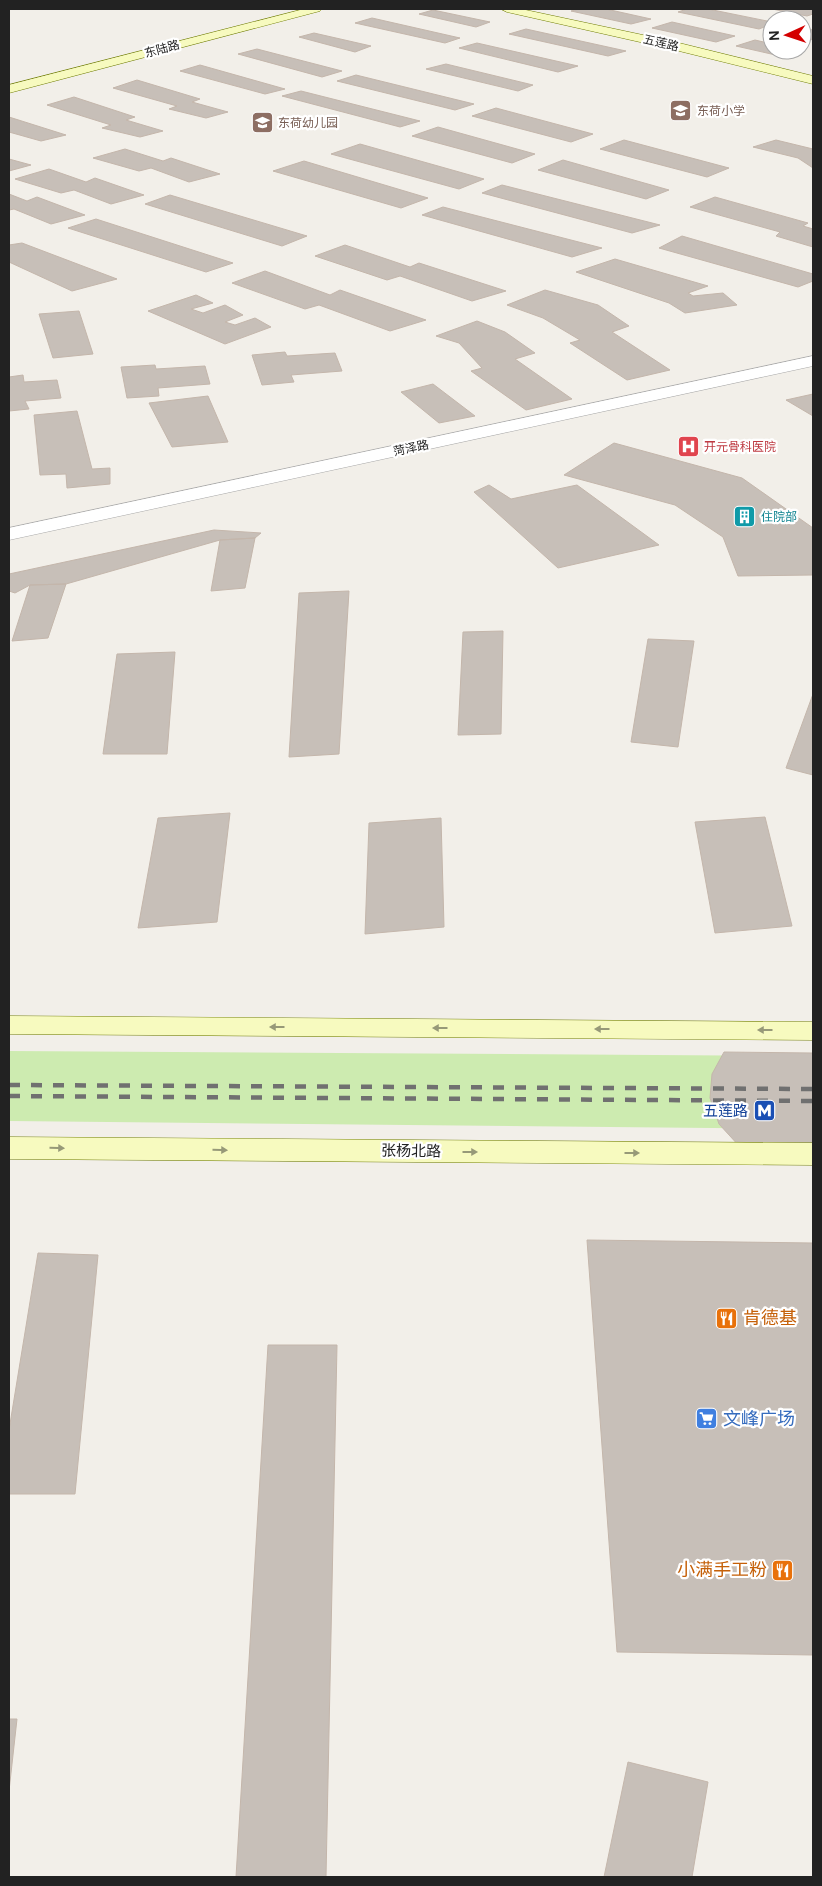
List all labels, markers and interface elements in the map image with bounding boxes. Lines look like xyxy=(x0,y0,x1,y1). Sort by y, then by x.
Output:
north arrow xyxy=(762,10,812,60)
text: N xyxy=(765,30,783,41)
street label: 五莲路 xyxy=(642,31,680,55)
street label: 东陆路 xyxy=(143,37,181,61)
school or university icon: 东荷小学 xyxy=(669,99,693,123)
place label: 东荷小学 xyxy=(697,103,745,119)
school or university icon: 东荷幼儿园 xyxy=(250,111,274,135)
place label: 东荷幼儿园 xyxy=(278,115,338,131)
hospital icon: 开元骨科医院 xyxy=(676,435,700,459)
street label: 菏泽路 xyxy=(392,436,430,460)
place label: 开元骨科医院 xyxy=(704,439,776,455)
building icon: 住院部 xyxy=(733,505,757,529)
place label: 住院部 xyxy=(761,509,797,525)
one-way arrow xyxy=(269,1023,285,1031)
one-way arrow xyxy=(431,1024,447,1032)
one-way arrow xyxy=(594,1025,610,1033)
one-way arrow xyxy=(756,1026,772,1034)
metro station icon: 五莲路 xyxy=(752,1099,776,1123)
place label: 五莲路 xyxy=(703,1101,748,1121)
street label: 张杨北路 xyxy=(381,1140,441,1162)
one-way arrow xyxy=(50,1144,66,1152)
one-way arrow xyxy=(212,1146,228,1154)
one-way arrow xyxy=(462,1148,478,1156)
one-way arrow xyxy=(625,1149,641,1157)
restaurant icon: 肯德基 xyxy=(715,1306,739,1330)
place label: 肯德基 xyxy=(743,1306,797,1330)
supermarket icon: 文峰广场 xyxy=(695,1407,719,1431)
place label: 文峰广场 xyxy=(723,1407,795,1431)
place label: 小满手工粉 xyxy=(677,1558,767,1582)
restaurant icon: 小满手工粉 xyxy=(771,1558,795,1582)

